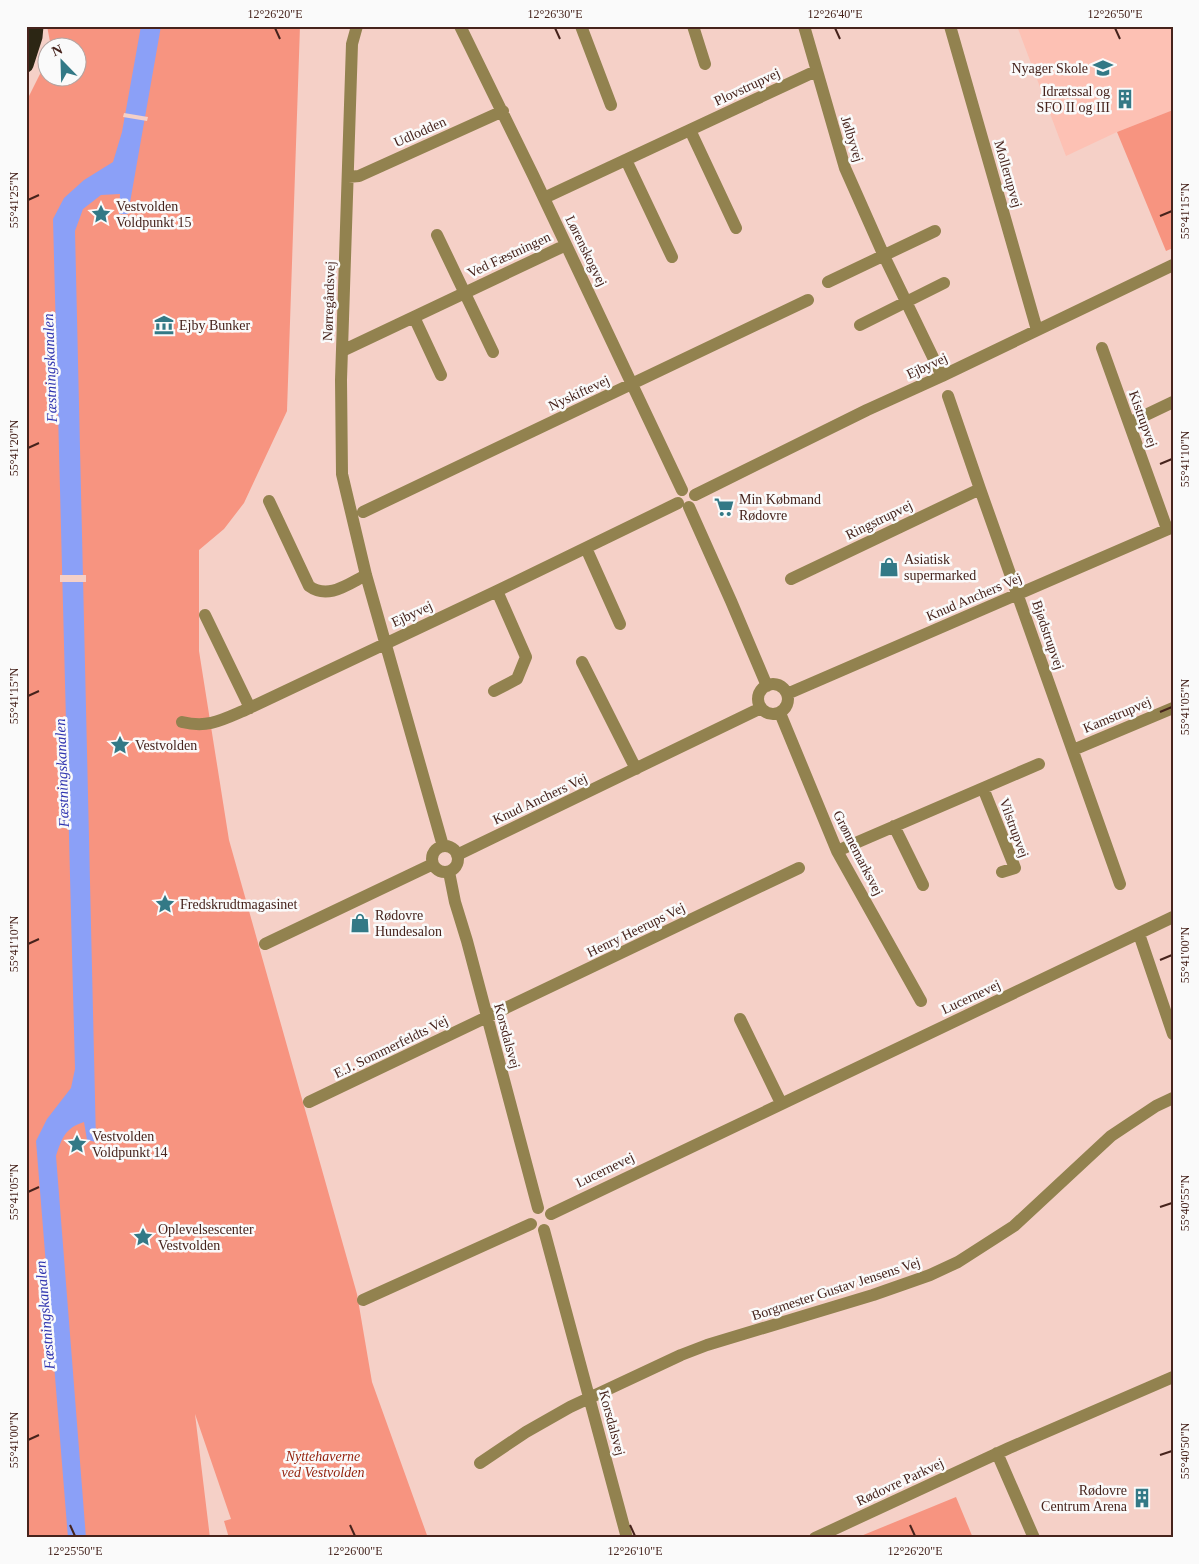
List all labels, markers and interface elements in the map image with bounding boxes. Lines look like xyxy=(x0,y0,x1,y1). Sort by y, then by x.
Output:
text: 12°26'20"E xyxy=(247,7,303,21)
text: 12°26'30"E xyxy=(527,7,583,21)
text: 12°26'40"E xyxy=(807,7,863,21)
text: 12°26'50"E xyxy=(1087,7,1143,21)
north arrow xyxy=(38,38,88,88)
text: N xyxy=(50,42,65,59)
school or university icon: Nyager Skole xyxy=(1092,57,1114,79)
place label: Nyager Skole xyxy=(1011,61,1088,76)
street label: Plovstrupvej xyxy=(712,65,782,109)
place label: Idrætssal og SFO II og III xyxy=(1037,84,1110,115)
building icon: Idrætssal og SFO II og III xyxy=(1114,88,1136,110)
street label: Udlodden xyxy=(392,114,448,150)
street label: Jølbyvej xyxy=(838,114,866,164)
street label: Mollerupvej xyxy=(991,139,1025,209)
text: 55°41'25"N xyxy=(7,171,21,228)
text: 55°41'15"N xyxy=(1178,182,1192,239)
place label: Vestvolden Voldpunkt 15 xyxy=(116,199,192,230)
place icon: Vestvolden Voldpunkt 15 xyxy=(90,203,112,225)
street label: Lørenskogvej xyxy=(562,213,610,289)
street label: Ved Fæstningen xyxy=(465,229,553,281)
street label: Nørregårdsvej xyxy=(320,261,338,341)
water label: Fæstningskanalen xyxy=(40,313,60,424)
museum icon: Ejby Bunker xyxy=(153,314,175,336)
place label: Ejby Bunker xyxy=(179,318,250,333)
street label: Ejbyvej xyxy=(904,350,950,382)
street label: Nyskiftevej xyxy=(546,372,612,414)
street label: Kistrupvej xyxy=(1126,389,1160,449)
text: 55°41'20"N xyxy=(7,419,21,476)
text: 55°41'10"N xyxy=(1178,430,1192,487)
place label: Min Købmand Rødovre xyxy=(739,492,821,523)
supermarket icon: Min Købmand Rødovre xyxy=(713,496,735,518)
street label: Ringstrupvej xyxy=(843,497,915,543)
place label: Asiatisk supermarked xyxy=(904,552,976,583)
shop icon: Asiatisk supermarked xyxy=(878,556,900,578)
street label: Knud Anchers Vej xyxy=(924,570,1024,624)
street label: Ejbyvej xyxy=(389,598,435,630)
street label: Bjødstrupvej xyxy=(1029,598,1067,672)
text: 55°41'15"N xyxy=(7,667,21,724)
text: 55°41'05"N xyxy=(1178,678,1192,735)
street label: Kamstrupvej xyxy=(1081,694,1153,736)
water label: Fæstningskanalen xyxy=(52,718,72,829)
place icon: Vestvolden xyxy=(109,734,131,756)
place label: Vestvolden xyxy=(135,738,197,753)
street label: Knud Anchers Vej xyxy=(490,771,590,827)
street label: Vilstrupvej xyxy=(996,796,1032,860)
street label: Grønnemarksvej xyxy=(830,808,886,898)
place icon: Fredskrudtmagasinet xyxy=(154,893,176,915)
place label: Fredskrudtmagasinet xyxy=(180,897,298,912)
street label: Henry Heerups Vej xyxy=(585,900,687,960)
place label: Rødovre Hundesalon xyxy=(375,908,442,939)
shop icon: Rødovre Hundesalon xyxy=(349,912,371,934)
text: 55°41'10"N xyxy=(7,915,21,972)
text: 55°41'00"N xyxy=(1178,926,1192,983)
street label: Lucernevej xyxy=(939,977,1003,1017)
street label: Korsdalsvej xyxy=(491,1002,523,1070)
street label: E.J. Sommerfeldts Vej xyxy=(332,1013,450,1081)
place label: Vestvolden Voldpunkt 14 xyxy=(92,1129,168,1160)
place icon: Vestvolden Voldpunkt 14 xyxy=(66,1133,88,1155)
street label: Lucernevej xyxy=(573,1149,637,1191)
text: 55°41'05"N xyxy=(7,1163,21,1220)
text: 55°40'55"N xyxy=(1178,1174,1192,1231)
place label: Oplevelsescenter Vestvolden xyxy=(158,1222,254,1253)
place icon: Oplevelsescenter Vestvolden xyxy=(132,1226,154,1248)
street label: Borgmester Gustav Jensens Vej xyxy=(750,1255,922,1323)
water label: Fæstningskanalen xyxy=(32,1260,58,1371)
street label: Korsdalsvej xyxy=(596,1389,628,1457)
text: 55°41'00"N xyxy=(7,1411,21,1468)
text: 55°40'50"N xyxy=(1178,1422,1192,1479)
park label: Nyttehaverne ved Vestvolden xyxy=(282,1449,364,1480)
street label: Rødovre Parkvej xyxy=(854,1455,946,1509)
place label: Rødovre Centrum Arena xyxy=(1041,1483,1128,1514)
building icon: Rødovre Centrum Arena xyxy=(1131,1487,1153,1509)
text: 12°25'50"E xyxy=(47,1544,103,1558)
text: 12°26'00"E xyxy=(327,1544,383,1558)
text: 12°26'10"E xyxy=(607,1544,663,1558)
text: 12°26'20"E xyxy=(887,1544,943,1558)

